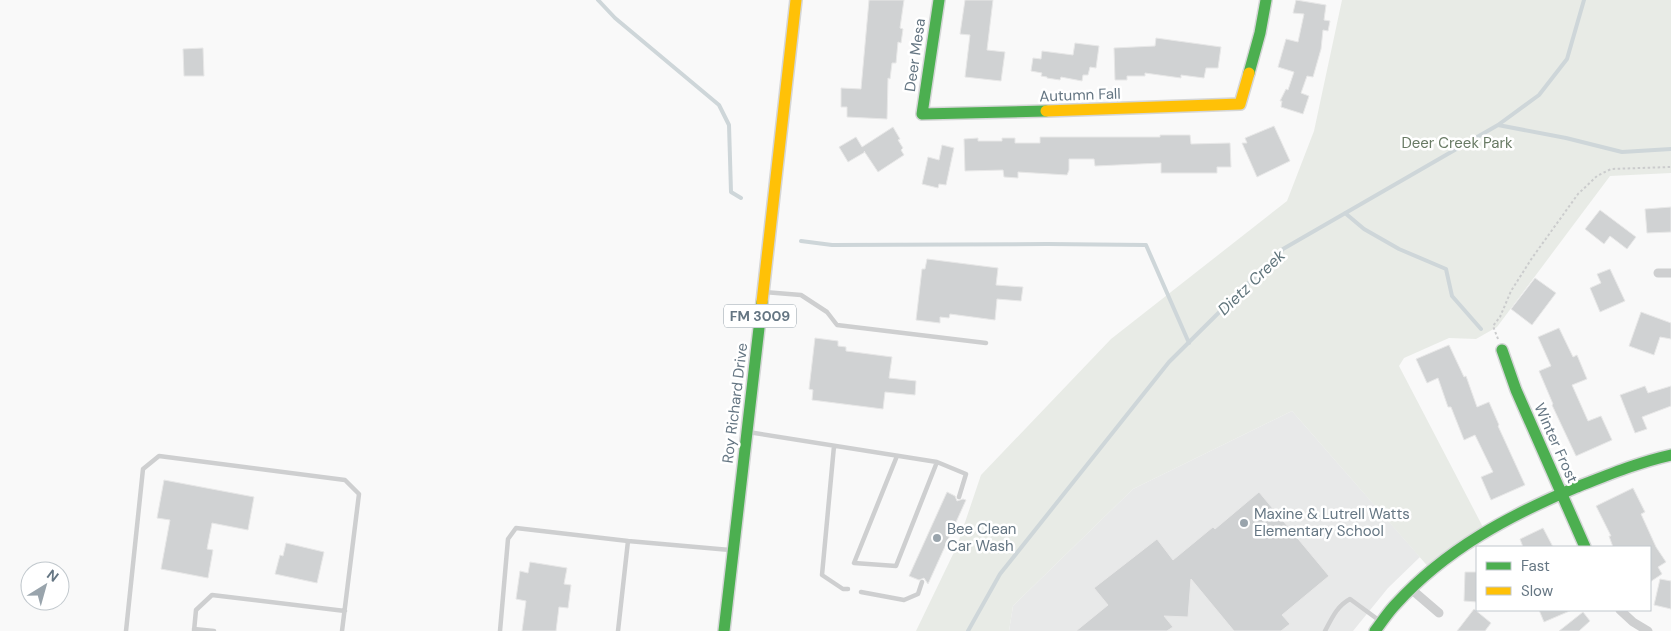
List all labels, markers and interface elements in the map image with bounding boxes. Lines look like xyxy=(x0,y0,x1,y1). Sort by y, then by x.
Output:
street label: Deer Mesa xyxy=(900,17,930,93)
street label: Autumn Fall xyxy=(1039,84,1121,106)
park label: Deer Creek Park xyxy=(1401,133,1513,153)
water label: Dietz Creek xyxy=(1213,244,1290,320)
road number: FM 3009 xyxy=(724,304,796,328)
street label: Roy Richard Drive xyxy=(718,342,752,464)
street label: Winter Frost xyxy=(1529,400,1583,486)
place label: Maxine & Lutrell Watts Elementary School xyxy=(1254,504,1410,541)
marker: Maxine & Lutrell Watts Elementary School xyxy=(1238,517,1250,529)
place label: Bee Clean Car Wash xyxy=(947,519,1016,556)
marker: Bee Clean Car Wash xyxy=(931,532,943,544)
legend xyxy=(1476,546,1651,611)
text: Fast xyxy=(1521,556,1550,576)
north arrow xyxy=(20,561,70,611)
text: N xyxy=(43,565,62,586)
text: Slow xyxy=(1521,581,1554,601)

